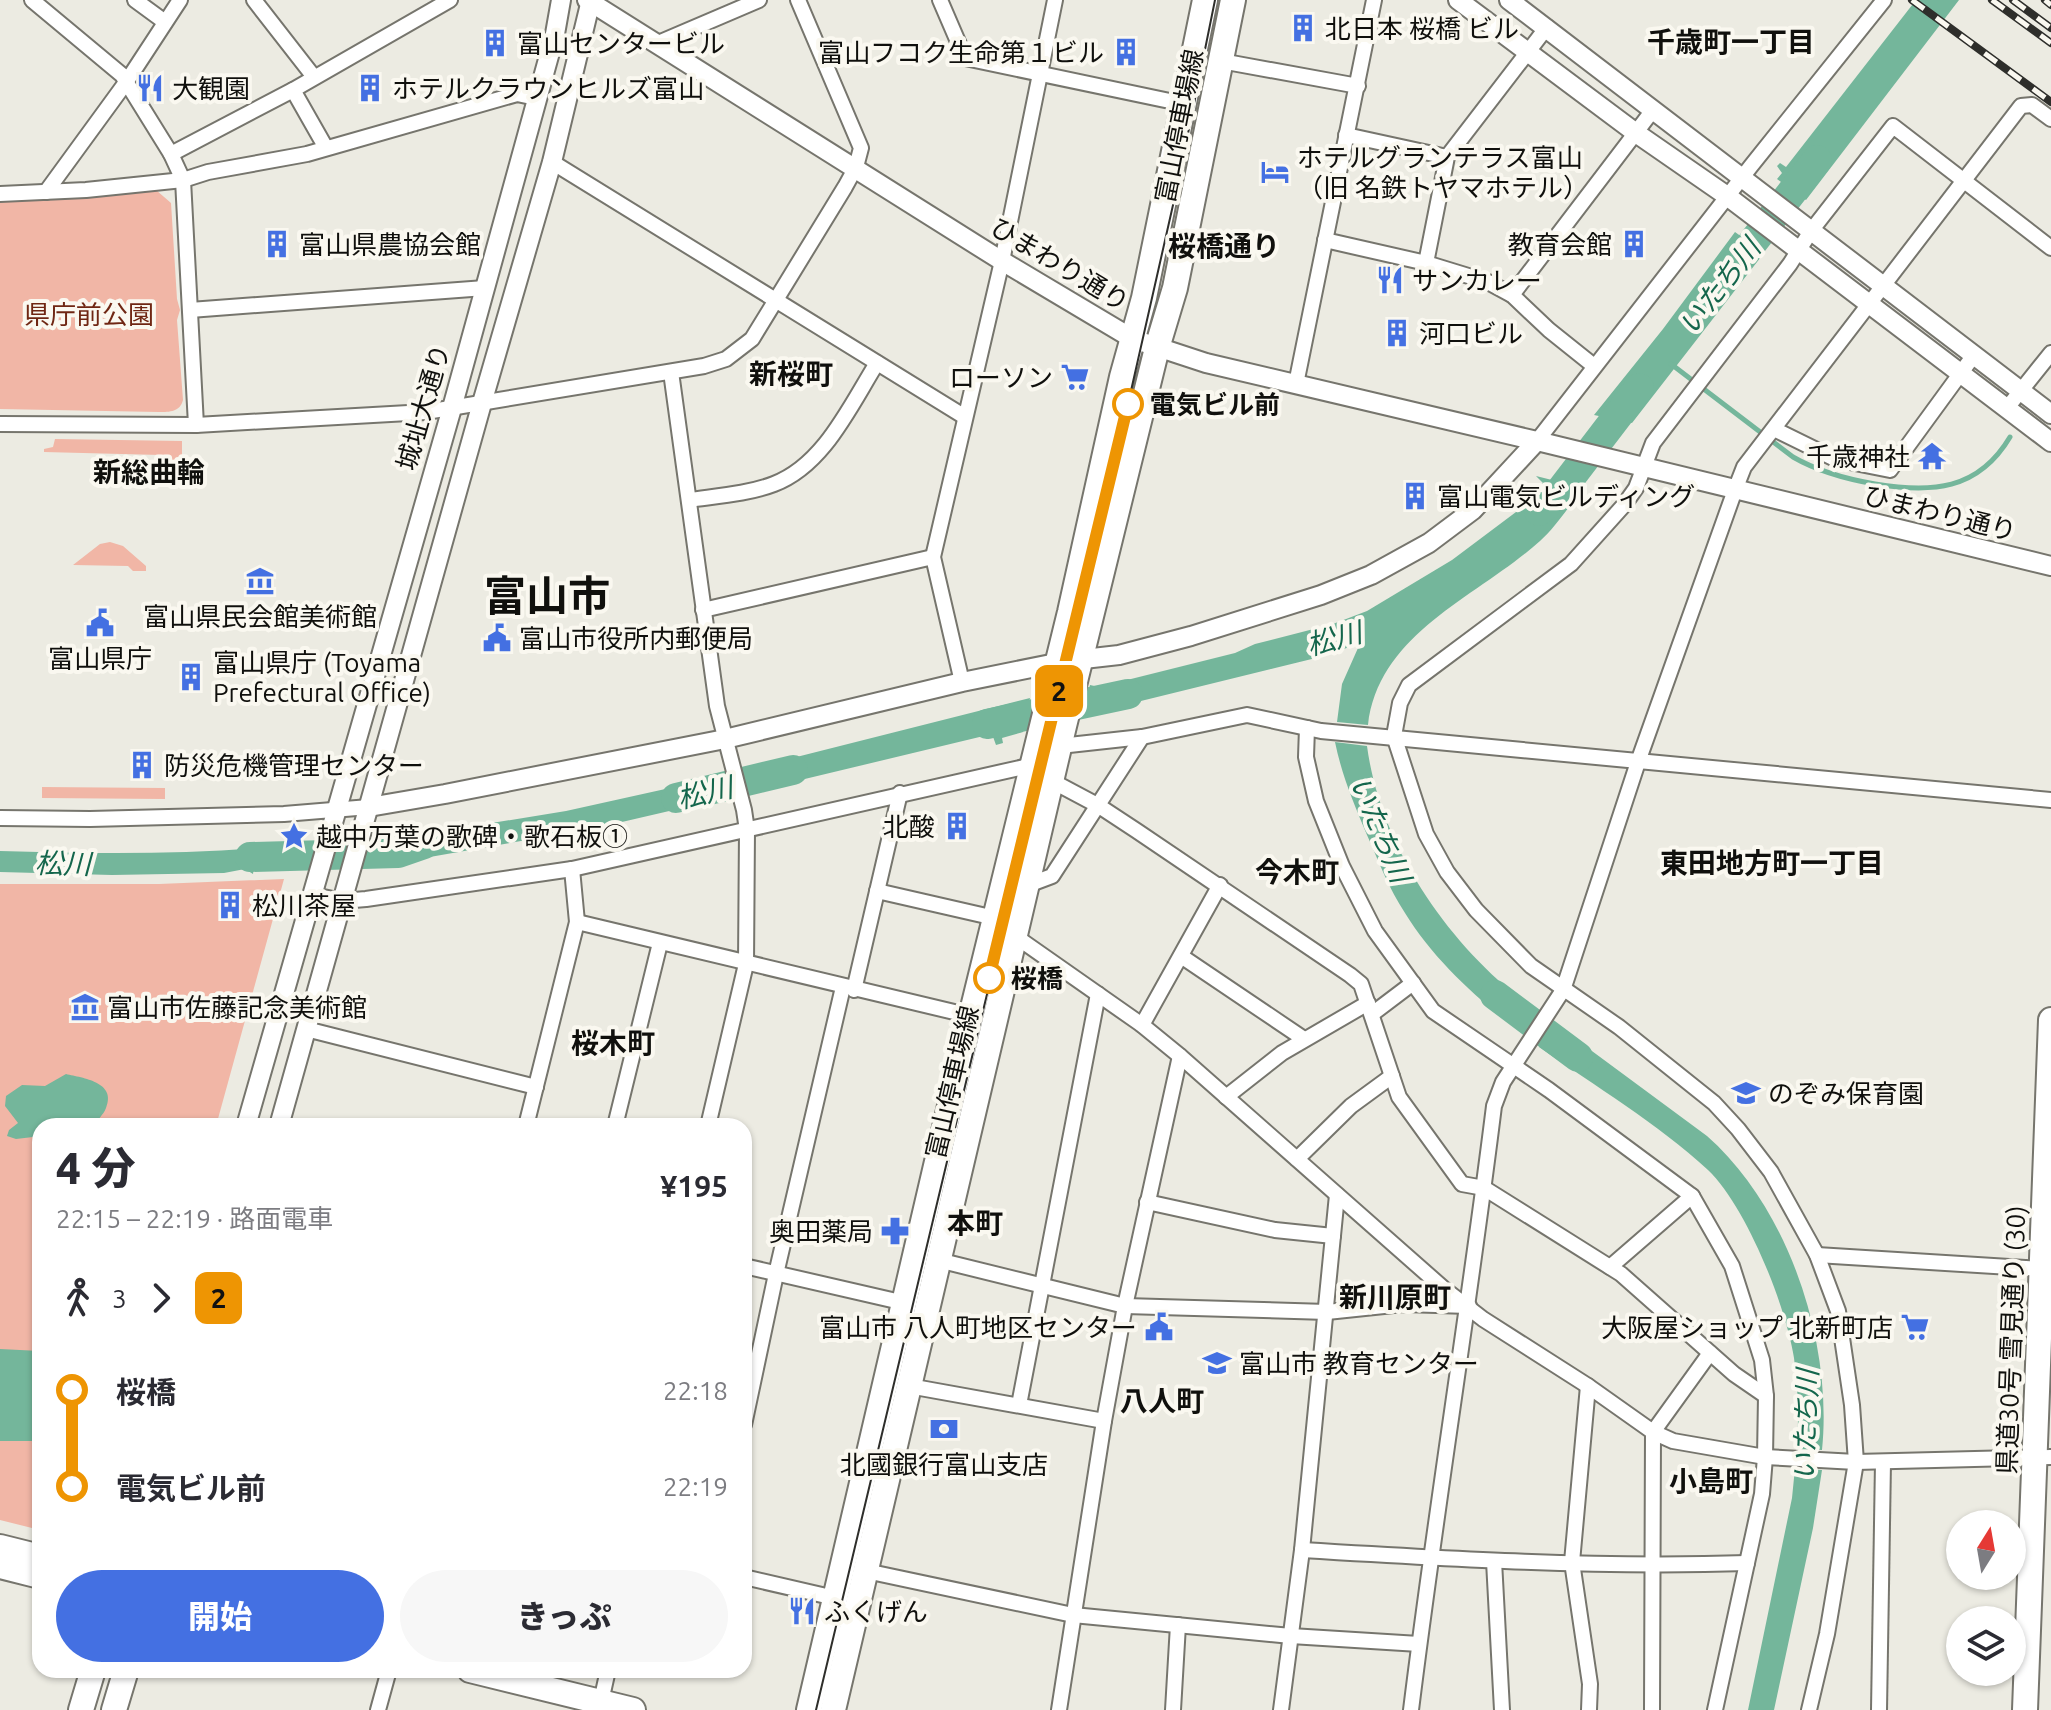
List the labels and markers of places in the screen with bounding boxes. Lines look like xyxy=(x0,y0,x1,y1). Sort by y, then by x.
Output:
building icon: 北日本 桜橋 ビル xyxy=(1288,13,1318,43)
place label: 北日本 桜橋 ビル xyxy=(1325,14,1519,43)
building icon: 富山センタービル xyxy=(480,28,510,58)
place label: 富山センタービル xyxy=(517,29,725,58)
building icon: 富山フコク生命第１ビル xyxy=(1111,37,1141,67)
place label: 富山フコク生命第１ビル xyxy=(818,38,1104,67)
restaurant icon: 大観園 xyxy=(135,73,165,103)
building icon: ホテルクラウンヒルズ富山 xyxy=(355,73,385,103)
place label: 大観園 xyxy=(172,74,250,103)
place label: ホテルクラウンヒルズ富山 xyxy=(392,74,704,103)
place label: ホテルグランテラス富山 （旧 名鉄トヤマホテル） xyxy=(1297,143,1589,202)
hotel icon: ホテルグランテラス富山 （旧 名鉄トヤマホテル） xyxy=(1260,157,1290,187)
building icon: 富山県農協会館 xyxy=(262,229,292,259)
building icon: 教育会館 xyxy=(1619,229,1649,259)
place label: 富山県農協会館 xyxy=(299,230,481,259)
place label: 教育会館 xyxy=(1508,230,1612,259)
restaurant icon: サンカレー xyxy=(1375,265,1405,295)
place label: サンカレー xyxy=(1412,266,1542,295)
building icon: 河口ビル xyxy=(1382,318,1412,348)
place label: 河口ビル xyxy=(1419,319,1523,348)
supermarket icon: ローソン xyxy=(1060,362,1090,392)
place label: ローソン xyxy=(949,363,1053,392)
marker: 電気ビル前 xyxy=(1113,389,1143,419)
place label: 電気ビル前 xyxy=(1150,390,1280,419)
temple icon: 千歳神社 xyxy=(1917,441,1947,471)
place label: 千歳神社 xyxy=(1806,442,1910,471)
building icon: 富山電気ビルディング xyxy=(1400,481,1430,511)
place label: 富山電気ビルディング xyxy=(1437,482,1695,511)
museum icon: 富山県民会館美術館 xyxy=(245,566,275,596)
place label: 富山県民会館美術館 xyxy=(143,602,377,631)
public building icon: 富山県庁 xyxy=(85,608,115,638)
public building icon: 富山市役所内郵便局 xyxy=(482,623,512,653)
place label: 富山市役所内郵便局 xyxy=(519,624,753,653)
place label: 富山県庁 xyxy=(48,644,152,673)
place label: 富山県庁 (Toyama Prefectural Office) xyxy=(213,648,431,707)
building icon: 富山県庁 (Toyama Prefectural Office) xyxy=(176,662,206,692)
building icon: 防災危機管理センター xyxy=(127,750,157,780)
place label: 防災危機管理センター xyxy=(164,751,424,780)
building icon: 北酸 xyxy=(942,811,972,841)
place label: 北酸 xyxy=(883,812,935,841)
place icon: 越中万葉の歌碑・歌石板① xyxy=(279,821,309,851)
place label: 越中万葉の歌碑・歌石板① xyxy=(316,822,628,851)
building icon: 松川茶屋 xyxy=(215,890,245,920)
place label: 松川茶屋 xyxy=(252,891,356,920)
marker: 桜橋 xyxy=(974,963,1004,993)
place label: 桜橋 xyxy=(1011,964,1063,993)
museum icon: 富山市佐藤記念美術館 xyxy=(70,992,100,1022)
place label: 富山市佐藤記念美術館 xyxy=(107,993,367,1022)
school or university icon: のぞみ保育園 xyxy=(1731,1078,1761,1108)
place label: のぞみ保育園 xyxy=(1768,1079,1924,1108)
pharmacy icon: 奥田薬局 xyxy=(880,1216,910,1246)
place label: 奥田薬局 xyxy=(769,1217,873,1246)
public building icon: 富山市 八人町地区センター xyxy=(1144,1312,1174,1342)
supermarket icon: 大阪屋ショップ 北新町店 xyxy=(1900,1312,1930,1342)
place label: 富山市 八人町地区センター xyxy=(819,1313,1137,1342)
place label: 大阪屋ショップ 北新町店 xyxy=(1601,1313,1893,1342)
school or university icon: 富山市 教育センター xyxy=(1202,1348,1232,1378)
place label: 富山市 教育センター xyxy=(1239,1349,1479,1378)
bank icon: 北國銀行富山支店 xyxy=(929,1414,959,1444)
place label: 北國銀行富山支店 xyxy=(840,1450,1048,1479)
restaurant icon: ふくげん xyxy=(787,1596,817,1626)
place label: ふくげん xyxy=(824,1597,928,1626)

